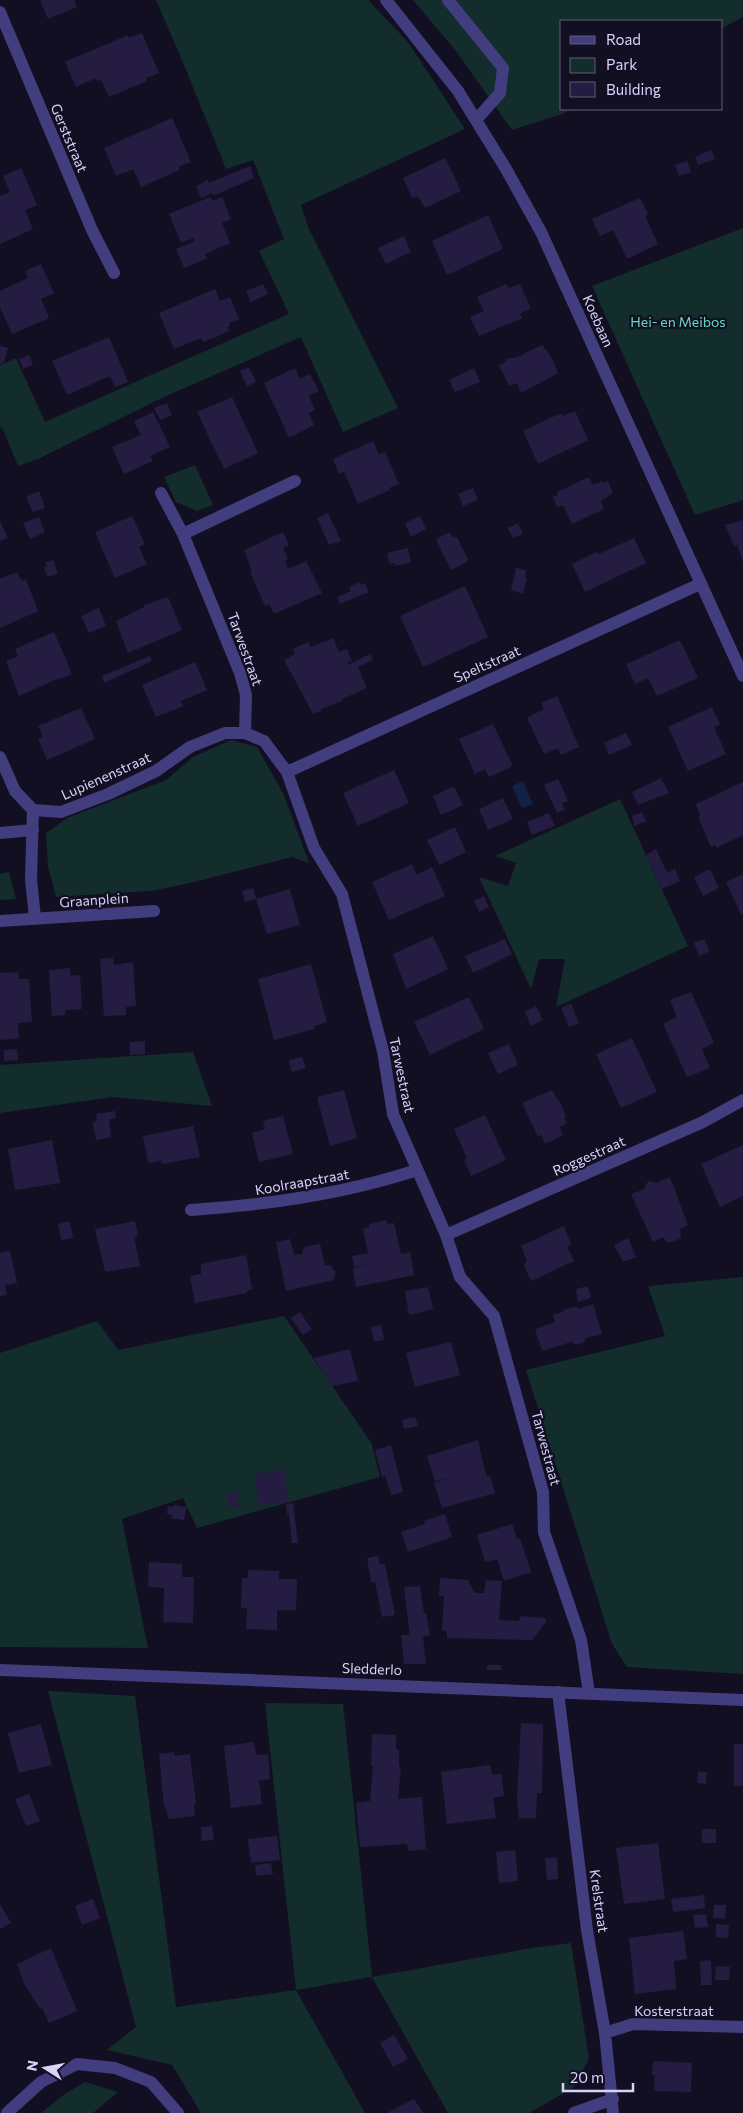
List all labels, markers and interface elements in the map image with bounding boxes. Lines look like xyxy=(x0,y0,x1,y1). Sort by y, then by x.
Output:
legend xyxy=(560,20,723,110)
text: Road xyxy=(606,30,641,48)
text: Park xyxy=(606,55,637,73)
text: Building xyxy=(606,80,661,98)
street label: Gerststraat xyxy=(47,101,92,175)
street label: Koebaan xyxy=(579,292,618,350)
park label: Hei- en Meibos xyxy=(630,313,726,330)
street label: Tarwestraat xyxy=(224,610,267,688)
street label: Speltstraat xyxy=(451,641,523,686)
street label: Lupienenstraat xyxy=(58,748,154,803)
street label: Graanplein xyxy=(59,889,129,910)
street label: Tarwestraat xyxy=(386,1036,419,1115)
street label: Roggestraat xyxy=(550,1132,628,1179)
street label: Koolraapstraat xyxy=(253,1165,351,1198)
street label: Tarwestraat xyxy=(528,1409,565,1487)
street label: Sledderlo xyxy=(342,1659,402,1678)
street label: Krelstraat xyxy=(587,1868,612,1934)
street label: Kosterstraat xyxy=(634,2002,714,2019)
north arrow xyxy=(20,2043,70,2093)
text: N xyxy=(22,2059,41,2072)
scale bar xyxy=(563,2060,633,2092)
text: 20 m xyxy=(570,2068,604,2086)

